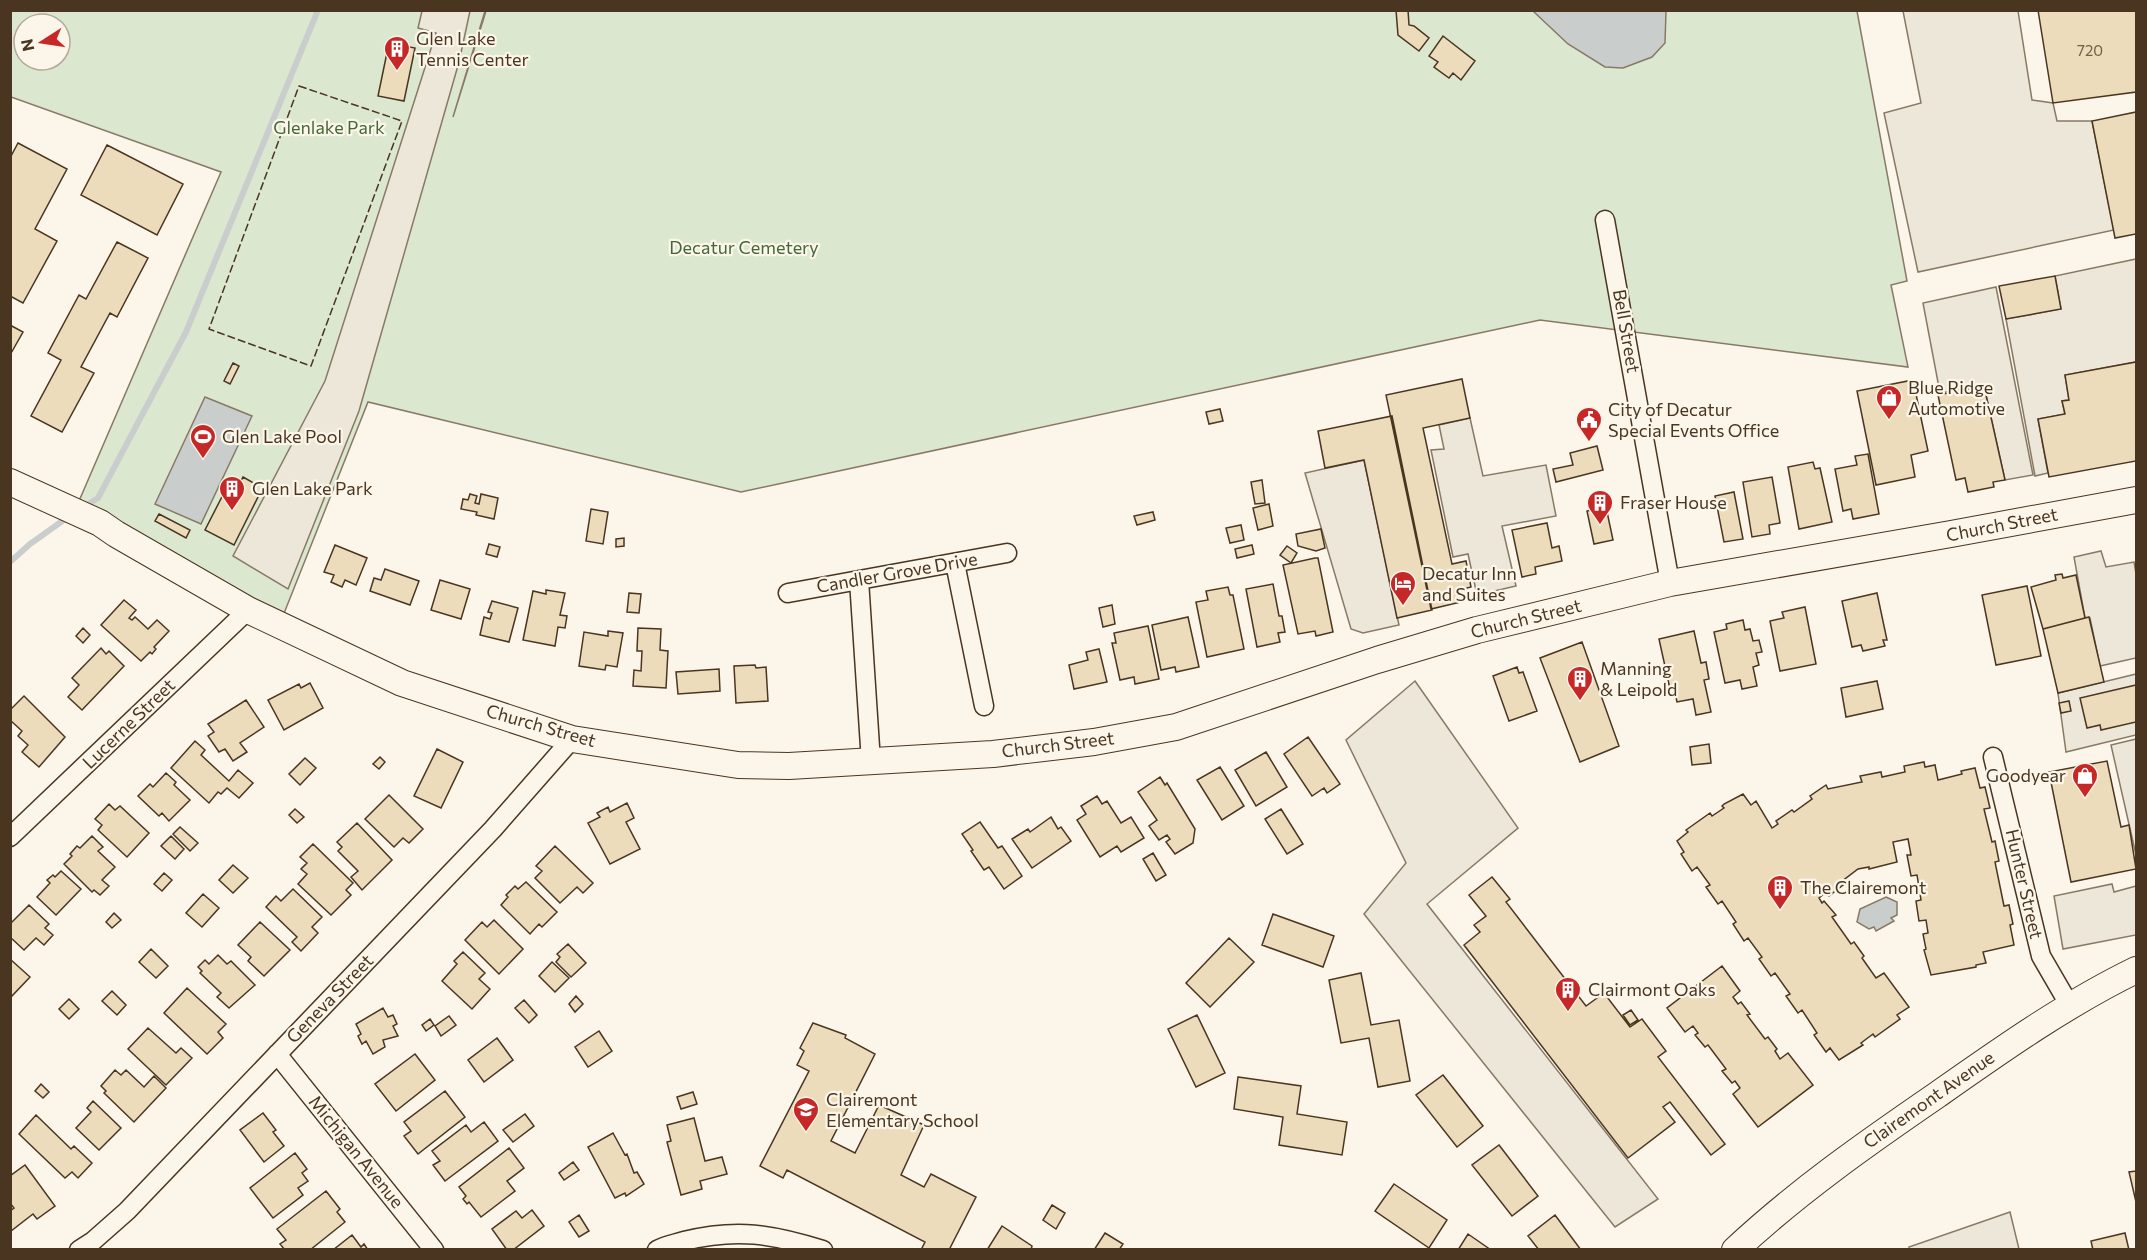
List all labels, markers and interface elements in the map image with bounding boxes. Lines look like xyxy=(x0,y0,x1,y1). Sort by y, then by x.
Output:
north arrow xyxy=(12,12,72,72)
place label: Glen Lake Tennis Center xyxy=(416,27,529,70)
building icon: Glen Lake Tennis Center xyxy=(382,34,412,72)
text: N xyxy=(16,37,37,53)
house number: 720 xyxy=(2077,41,2103,59)
park label: Glenlake Park xyxy=(273,116,385,138)
park label: Decatur Cemetery xyxy=(669,236,819,258)
street label: Bell Street xyxy=(1609,287,1645,374)
place label: Blue Ridge Automotive xyxy=(1908,376,2005,419)
shop icon: Blue Ridge Automotive xyxy=(1874,383,1904,421)
place label: City of Decatur Special Events Office xyxy=(1608,398,1779,441)
public building icon: City of Decatur Special Events Office xyxy=(1574,405,1604,443)
sports icon: Glen Lake Pool xyxy=(188,422,218,460)
place label: Glen Lake Pool xyxy=(222,425,342,447)
building icon: Glen Lake Park xyxy=(217,474,247,512)
place label: Glen Lake Park xyxy=(252,477,373,499)
building icon: Fraser House xyxy=(1585,488,1615,526)
place label: Fraser House xyxy=(1620,491,1727,513)
street label: Church Street xyxy=(1944,502,2059,546)
street label: Candler Grove Drive xyxy=(815,547,979,597)
place label: Decatur Inn and Suites xyxy=(1422,562,1517,605)
hotel icon: Decatur Inn and Suites xyxy=(1388,569,1418,607)
street label: Church Street xyxy=(1468,594,1583,642)
place label: Manning & Leipold xyxy=(1600,657,1677,700)
building icon: Manning & Leipold xyxy=(1565,664,1595,702)
street label: Lucerne Street xyxy=(77,674,179,773)
street label: Church Street xyxy=(484,699,599,751)
street label: Church Street xyxy=(1000,726,1115,762)
shop icon: Goodyear xyxy=(2070,761,2100,799)
place label: Goodyear xyxy=(1986,764,2066,786)
street label: Hunter Street xyxy=(2002,827,2048,941)
building icon: The Clairemont xyxy=(1765,873,1795,911)
place label: The Clairemont xyxy=(1800,876,1926,898)
street label: Geneva Street xyxy=(281,949,377,1047)
building icon: Clairmont Oaks xyxy=(1553,975,1583,1013)
place label: Clairmont Oaks xyxy=(1588,978,1716,1000)
street label: Clairemont Avenue xyxy=(1859,1046,1998,1153)
place label: Clairemont Elementary School xyxy=(826,1088,979,1131)
street label: Michigan Avenue xyxy=(305,1091,409,1212)
school or university icon: Clairemont Elementary School xyxy=(791,1095,821,1133)

